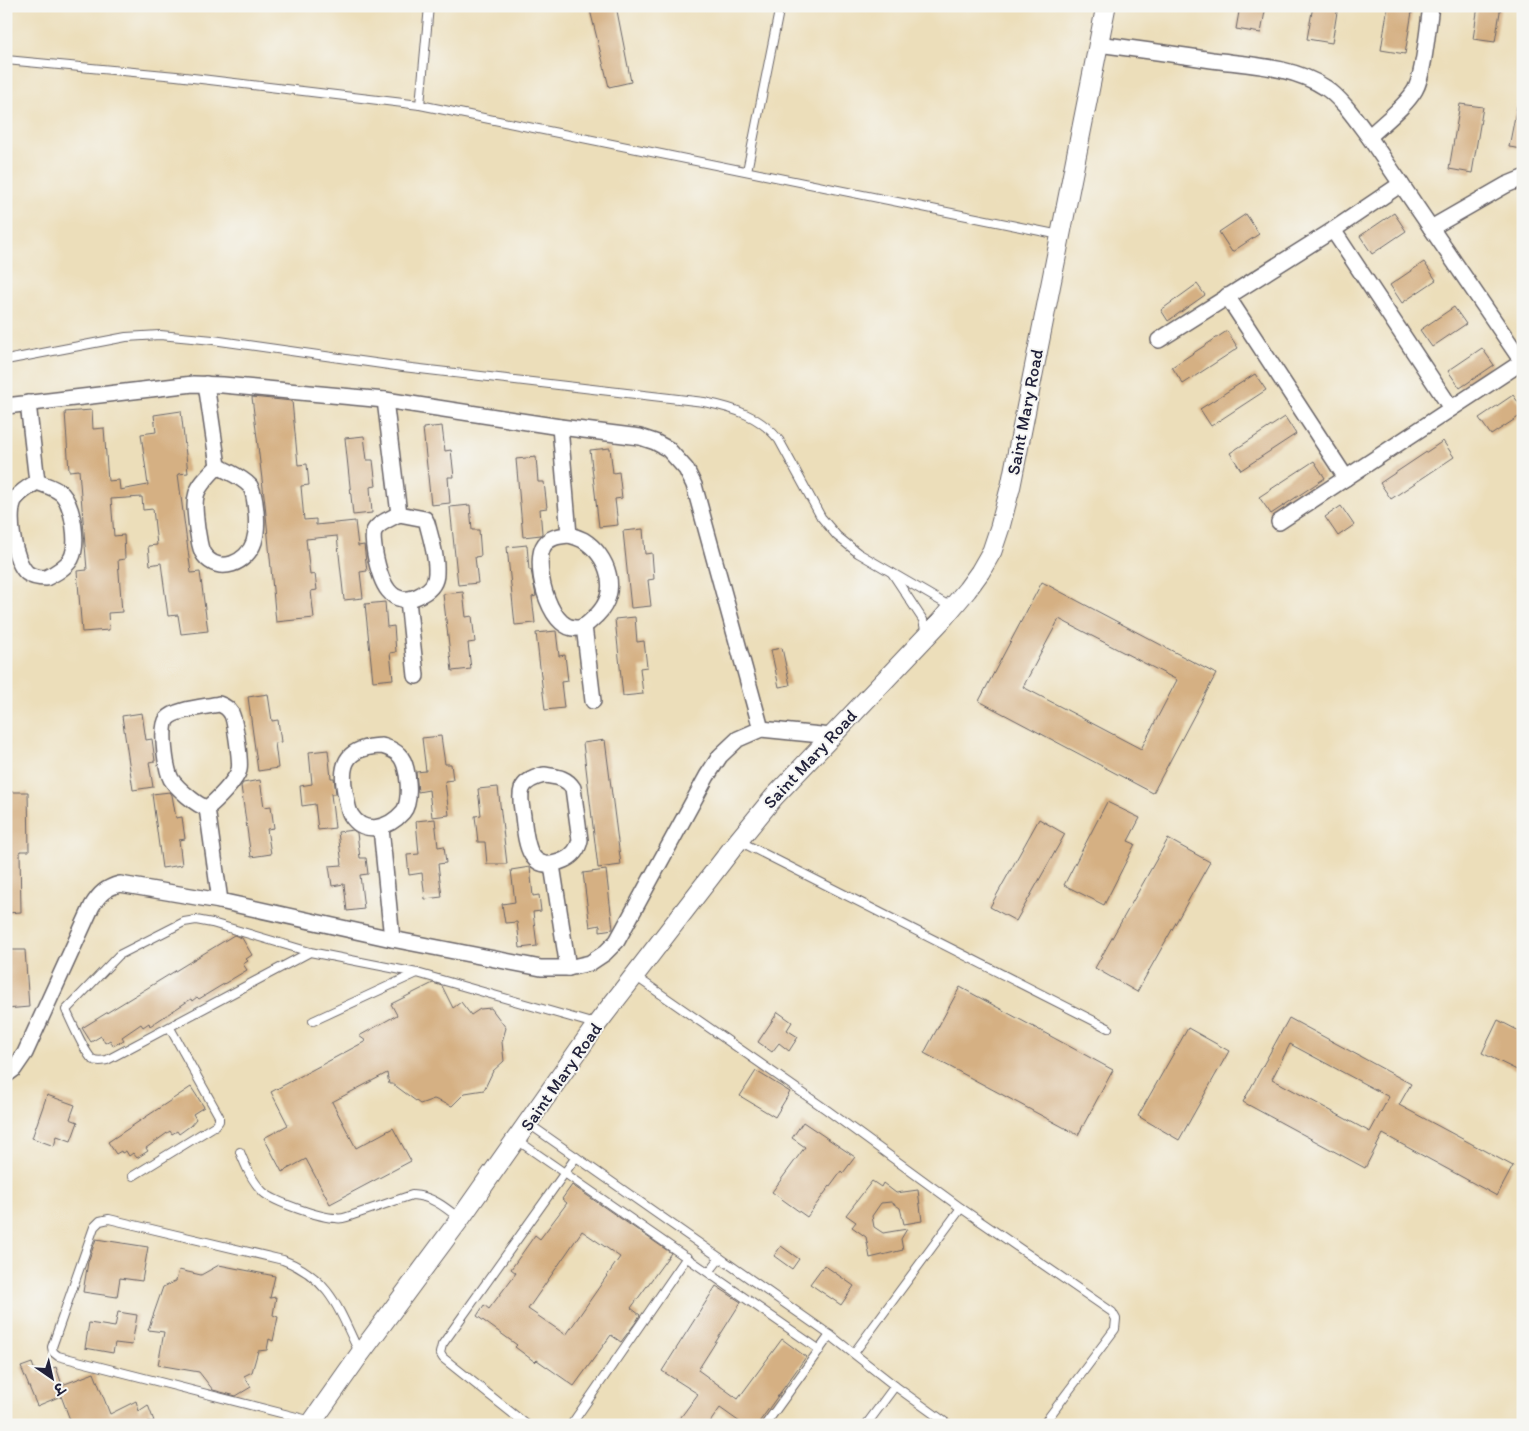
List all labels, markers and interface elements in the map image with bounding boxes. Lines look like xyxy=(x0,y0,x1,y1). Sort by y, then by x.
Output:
street label: Saint Mary Road xyxy=(1002,347,1048,477)
street label: Saint Mary Road xyxy=(759,705,862,813)
street label: Saint Mary Road xyxy=(515,1018,607,1135)
north arrow xyxy=(28,1354,78,1404)
text: उ xyxy=(49,1378,69,1399)

